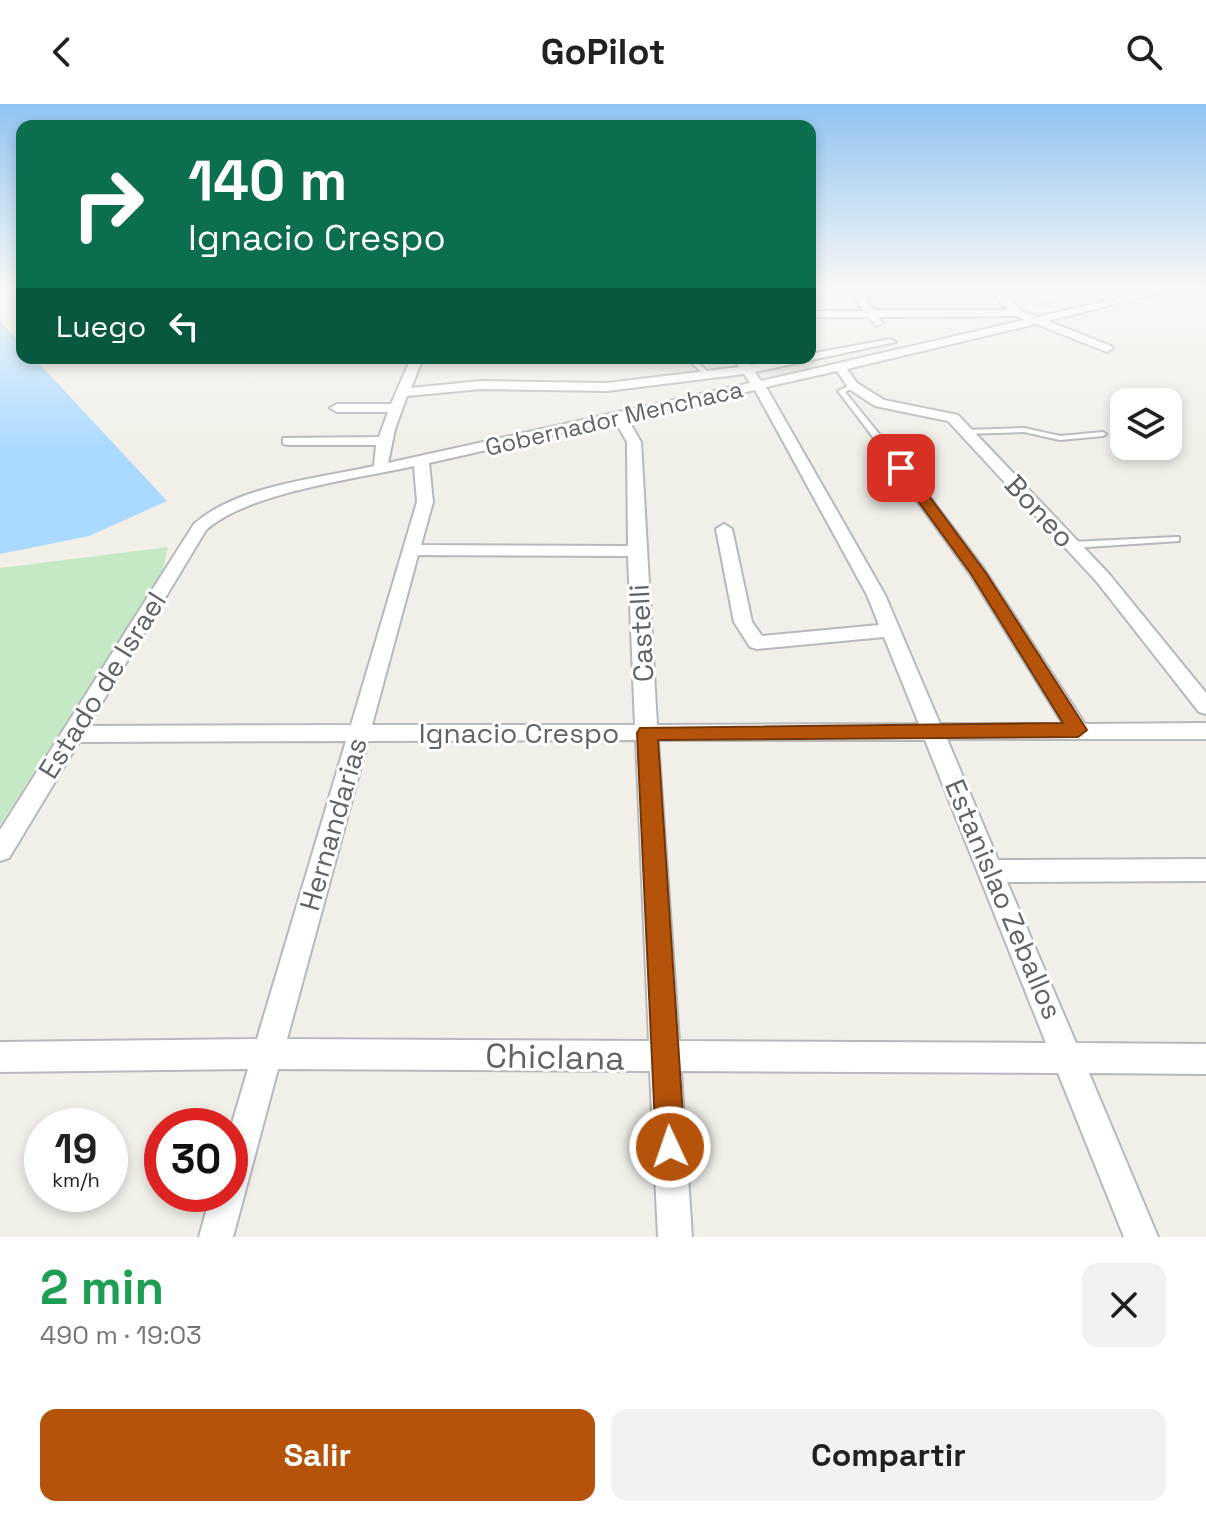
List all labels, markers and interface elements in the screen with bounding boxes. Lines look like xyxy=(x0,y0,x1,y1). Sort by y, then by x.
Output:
text: GoPilot xyxy=(541,29,665,75)
icon: back xyxy=(40,30,84,74)
icon: search xyxy=(1122,30,1166,74)
text: 140 m xyxy=(188,145,347,216)
icon: right xyxy=(56,152,160,256)
text: Ignacio Crespo xyxy=(188,215,446,261)
icon: left xyxy=(162,304,206,348)
text: Luego xyxy=(56,307,146,346)
street label: Gobernador Menchaca xyxy=(482,373,746,463)
map controls xyxy=(1110,388,1182,460)
button: layers xyxy=(1110,388,1182,460)
pin xyxy=(867,434,935,502)
icon: arrive xyxy=(879,446,923,490)
street label: Boneo xyxy=(997,467,1083,555)
street label: Castelli xyxy=(620,583,662,683)
street label: Estado de Israel xyxy=(30,585,174,785)
street label: Ignacio Crespo xyxy=(419,715,619,751)
street label: Hernandarias xyxy=(291,733,375,915)
street label: Estanislao Zeballos xyxy=(937,774,1071,1024)
street label: Chiclana xyxy=(485,1034,625,1080)
position arrow xyxy=(628,1105,712,1189)
speed limit sign: 30 xyxy=(144,1108,248,1212)
text: 19 xyxy=(55,1124,97,1175)
text: km/h xyxy=(52,1167,100,1193)
text: 2 min xyxy=(40,1257,164,1318)
button: close xyxy=(1082,1263,1166,1347)
text: 490 m · 19:03 xyxy=(40,1318,202,1352)
button: Salir xyxy=(40,1409,595,1501)
button: Compartir xyxy=(611,1409,1166,1501)

